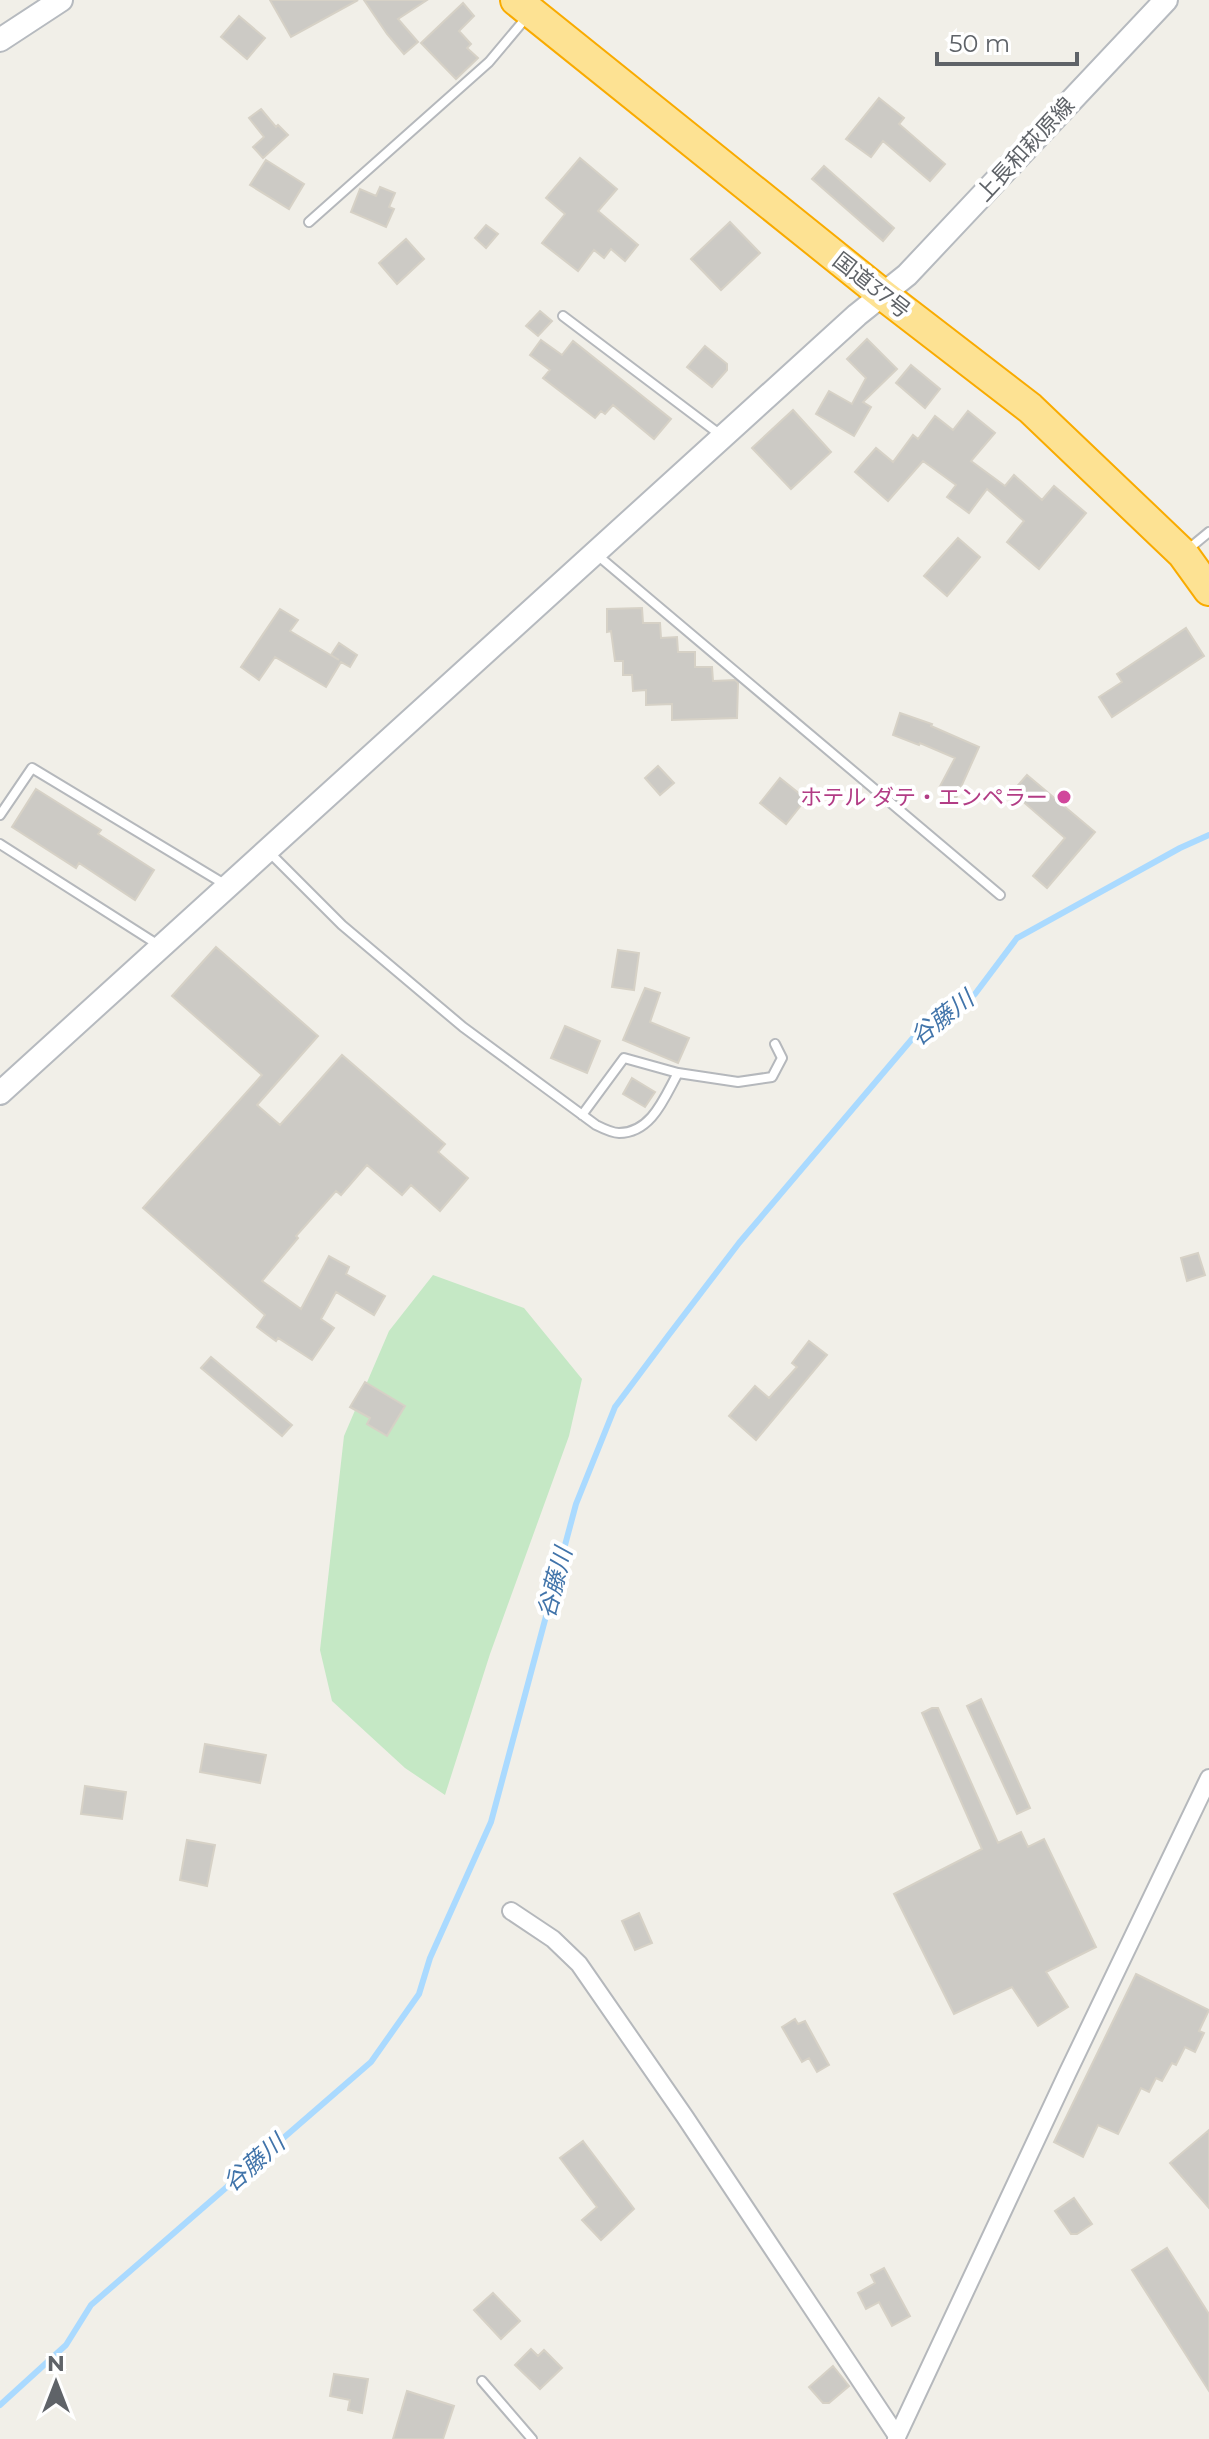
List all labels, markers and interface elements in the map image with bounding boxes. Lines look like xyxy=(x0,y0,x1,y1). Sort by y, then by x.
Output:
scale bar xyxy=(937,16,1077,66)
text: 50 m xyxy=(949,29,1010,58)
street label: 上長和萩原線 xyxy=(970,92,1080,207)
street label: 国道37号 xyxy=(827,247,916,324)
place label: ホテル ダテ・エンペラー xyxy=(800,784,1048,811)
marker: ホテル ダテ・エンペラー xyxy=(1055,788,1073,806)
water label: 谷藤川 xyxy=(904,982,981,1051)
water label: 谷藤川 xyxy=(531,1541,579,1621)
water label: 谷藤川 xyxy=(217,2126,293,2197)
north arrow xyxy=(16,2343,96,2423)
text: N xyxy=(47,2350,65,2377)

